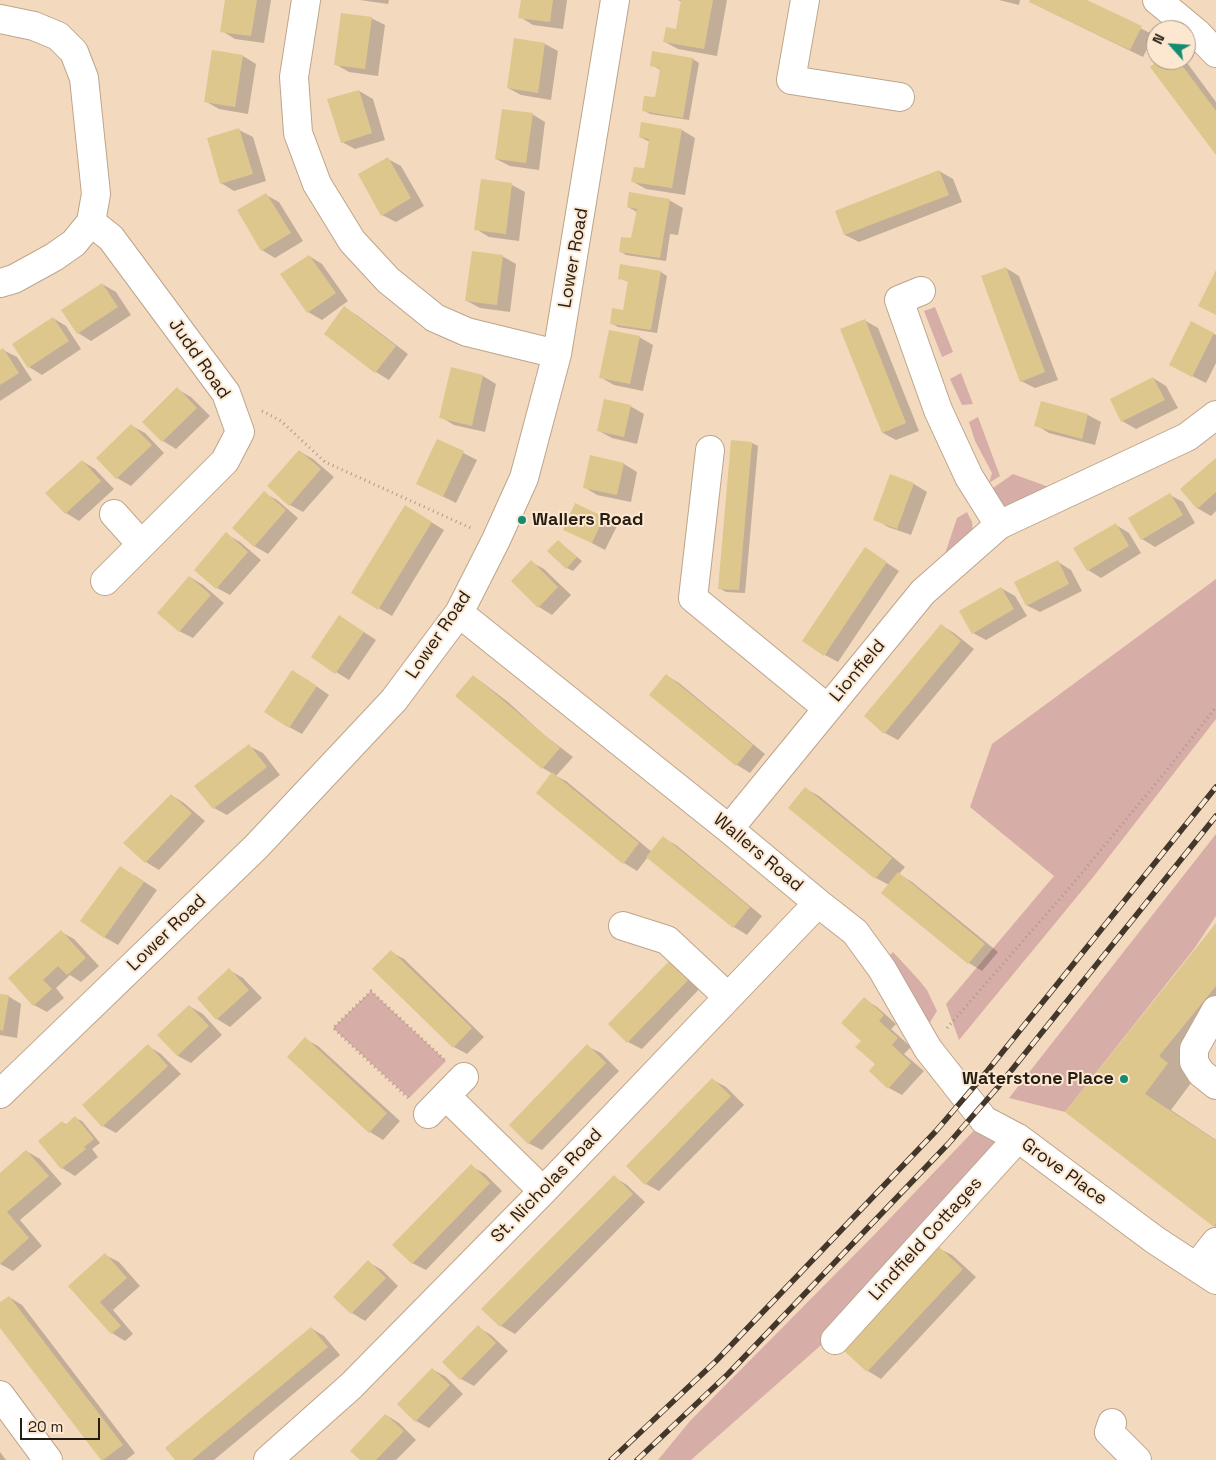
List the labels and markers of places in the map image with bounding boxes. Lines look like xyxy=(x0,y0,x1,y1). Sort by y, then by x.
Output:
place label: Wallers Road xyxy=(532,509,643,531)
marker: Wallers Road xyxy=(516,514,528,526)
place label: Waterstone Place xyxy=(962,1068,1114,1090)
marker: Waterstone Place xyxy=(1118,1073,1130,1085)

